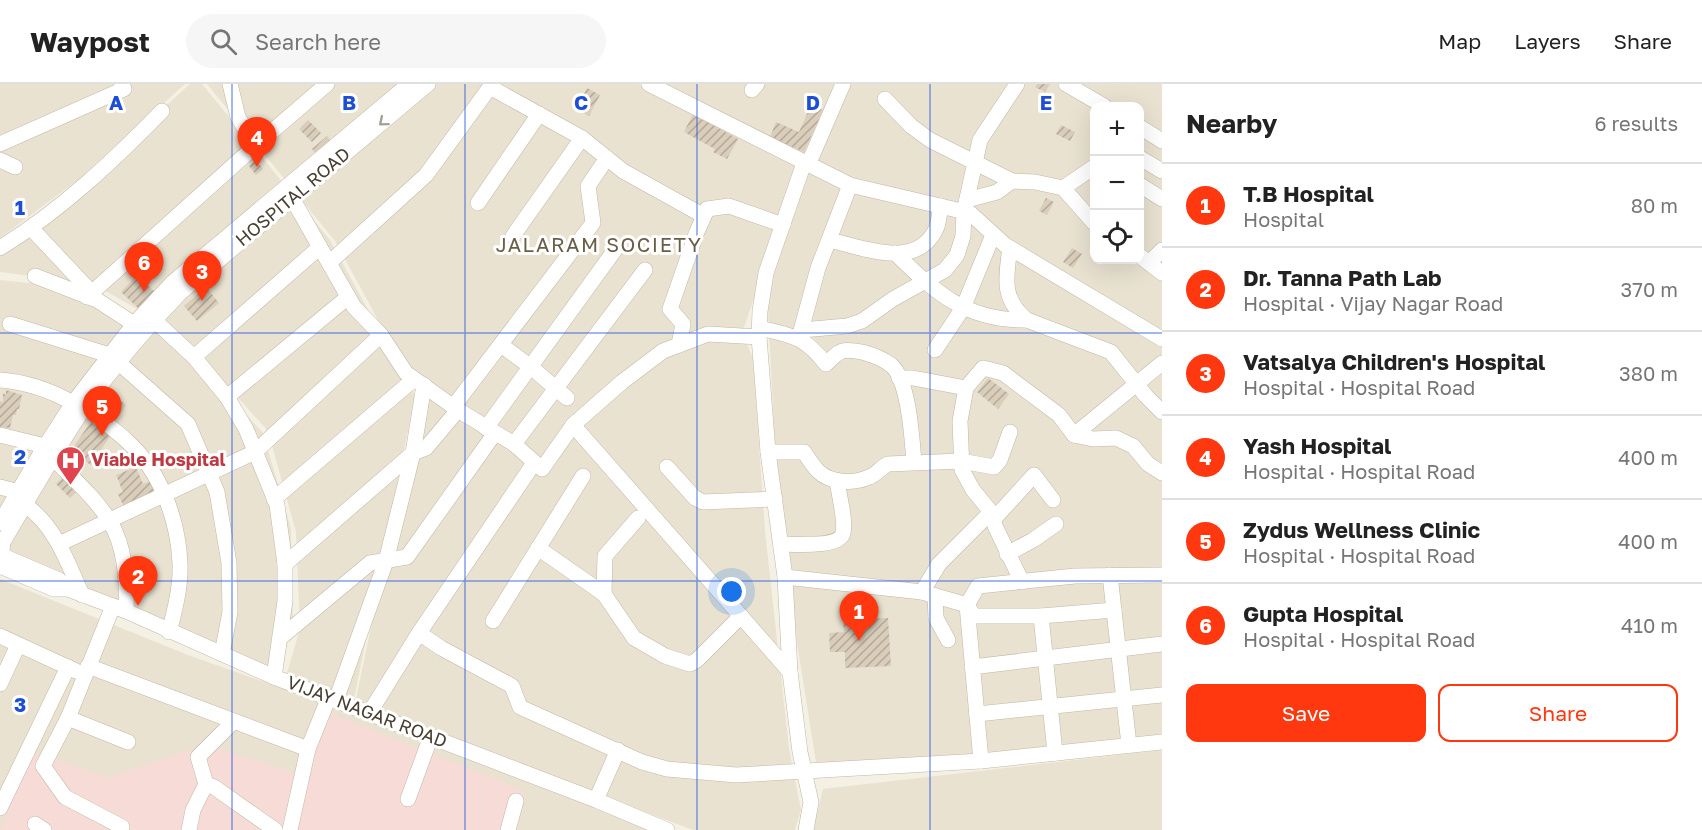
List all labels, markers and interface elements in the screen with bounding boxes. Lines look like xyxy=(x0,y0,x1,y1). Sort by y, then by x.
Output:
search box xyxy=(186,14,606,68)
text: Waypost xyxy=(30,25,150,58)
icon: search xyxy=(207,25,240,58)
text: Search here xyxy=(255,28,381,55)
text: Map xyxy=(1438,28,1481,54)
text: Layers xyxy=(1514,28,1581,54)
text: Share xyxy=(1614,28,1672,54)
text: A xyxy=(109,90,123,114)
text: B xyxy=(342,90,356,114)
text: C xyxy=(574,90,588,114)
text: D xyxy=(806,90,820,114)
text: E xyxy=(1040,90,1052,114)
map controls xyxy=(1090,102,1144,264)
button: + xyxy=(1090,102,1144,156)
text: Nearby xyxy=(1186,108,1277,139)
text: 6 results xyxy=(1594,111,1678,135)
one-way arrow xyxy=(379,114,390,125)
pin: 4 xyxy=(238,118,276,167)
street label: HOSPITAL ROAD xyxy=(231,142,354,250)
button: − xyxy=(1090,156,1144,210)
text: T.B Hospital xyxy=(1243,180,1374,207)
text: 1 xyxy=(1200,193,1211,217)
text: 80 m xyxy=(1631,193,1678,217)
text: 1 xyxy=(15,195,25,219)
text: Hospital xyxy=(1243,207,1324,231)
button: locate xyxy=(1090,210,1144,264)
district label: JALARAM SOCIETY xyxy=(496,232,702,256)
pin: 6 xyxy=(124,242,164,292)
pin: 3 xyxy=(182,252,222,301)
text: Dr. Tanna Path Lab xyxy=(1243,264,1442,291)
text: 2 xyxy=(1199,277,1212,301)
text: 370 m xyxy=(1621,277,1678,301)
text: Hospital · Vijay Nagar Road xyxy=(1243,291,1503,315)
text: Vatsalya Children's Hospital xyxy=(1243,348,1545,375)
text: 3 xyxy=(1199,361,1212,385)
text: 380 m xyxy=(1619,361,1678,385)
text: Hospital · Hospital Road xyxy=(1243,375,1475,399)
pin: 5 xyxy=(82,386,122,436)
text: Yash Hospital xyxy=(1243,432,1391,459)
text: 2 xyxy=(14,444,26,468)
hospital icon: Viable Hospital xyxy=(54,444,86,486)
text: 4 xyxy=(1199,445,1212,469)
text: 400 m xyxy=(1618,445,1678,469)
place label: Viable Hospital xyxy=(91,448,226,470)
text: Hospital · Hospital Road xyxy=(1243,459,1475,483)
text: Zydus Wellness Clinic xyxy=(1243,516,1480,543)
text: 5 xyxy=(1199,529,1212,553)
text: 400 m xyxy=(1618,529,1678,553)
text: Hospital · Hospital Road xyxy=(1243,543,1475,567)
pin: 2 xyxy=(118,556,158,606)
your location xyxy=(717,577,746,606)
pin: 1 xyxy=(840,592,878,641)
text: Gupta Hospital xyxy=(1243,600,1403,627)
text: 6 xyxy=(1199,613,1212,637)
text: 410 m xyxy=(1621,613,1678,637)
text: Hospital · Hospital Road xyxy=(1243,627,1475,651)
street label: VIJAY NAGAR ROAD xyxy=(284,670,451,752)
button: Save xyxy=(1186,684,1426,742)
button: Share xyxy=(1438,684,1678,742)
text: 3 xyxy=(14,692,26,716)

